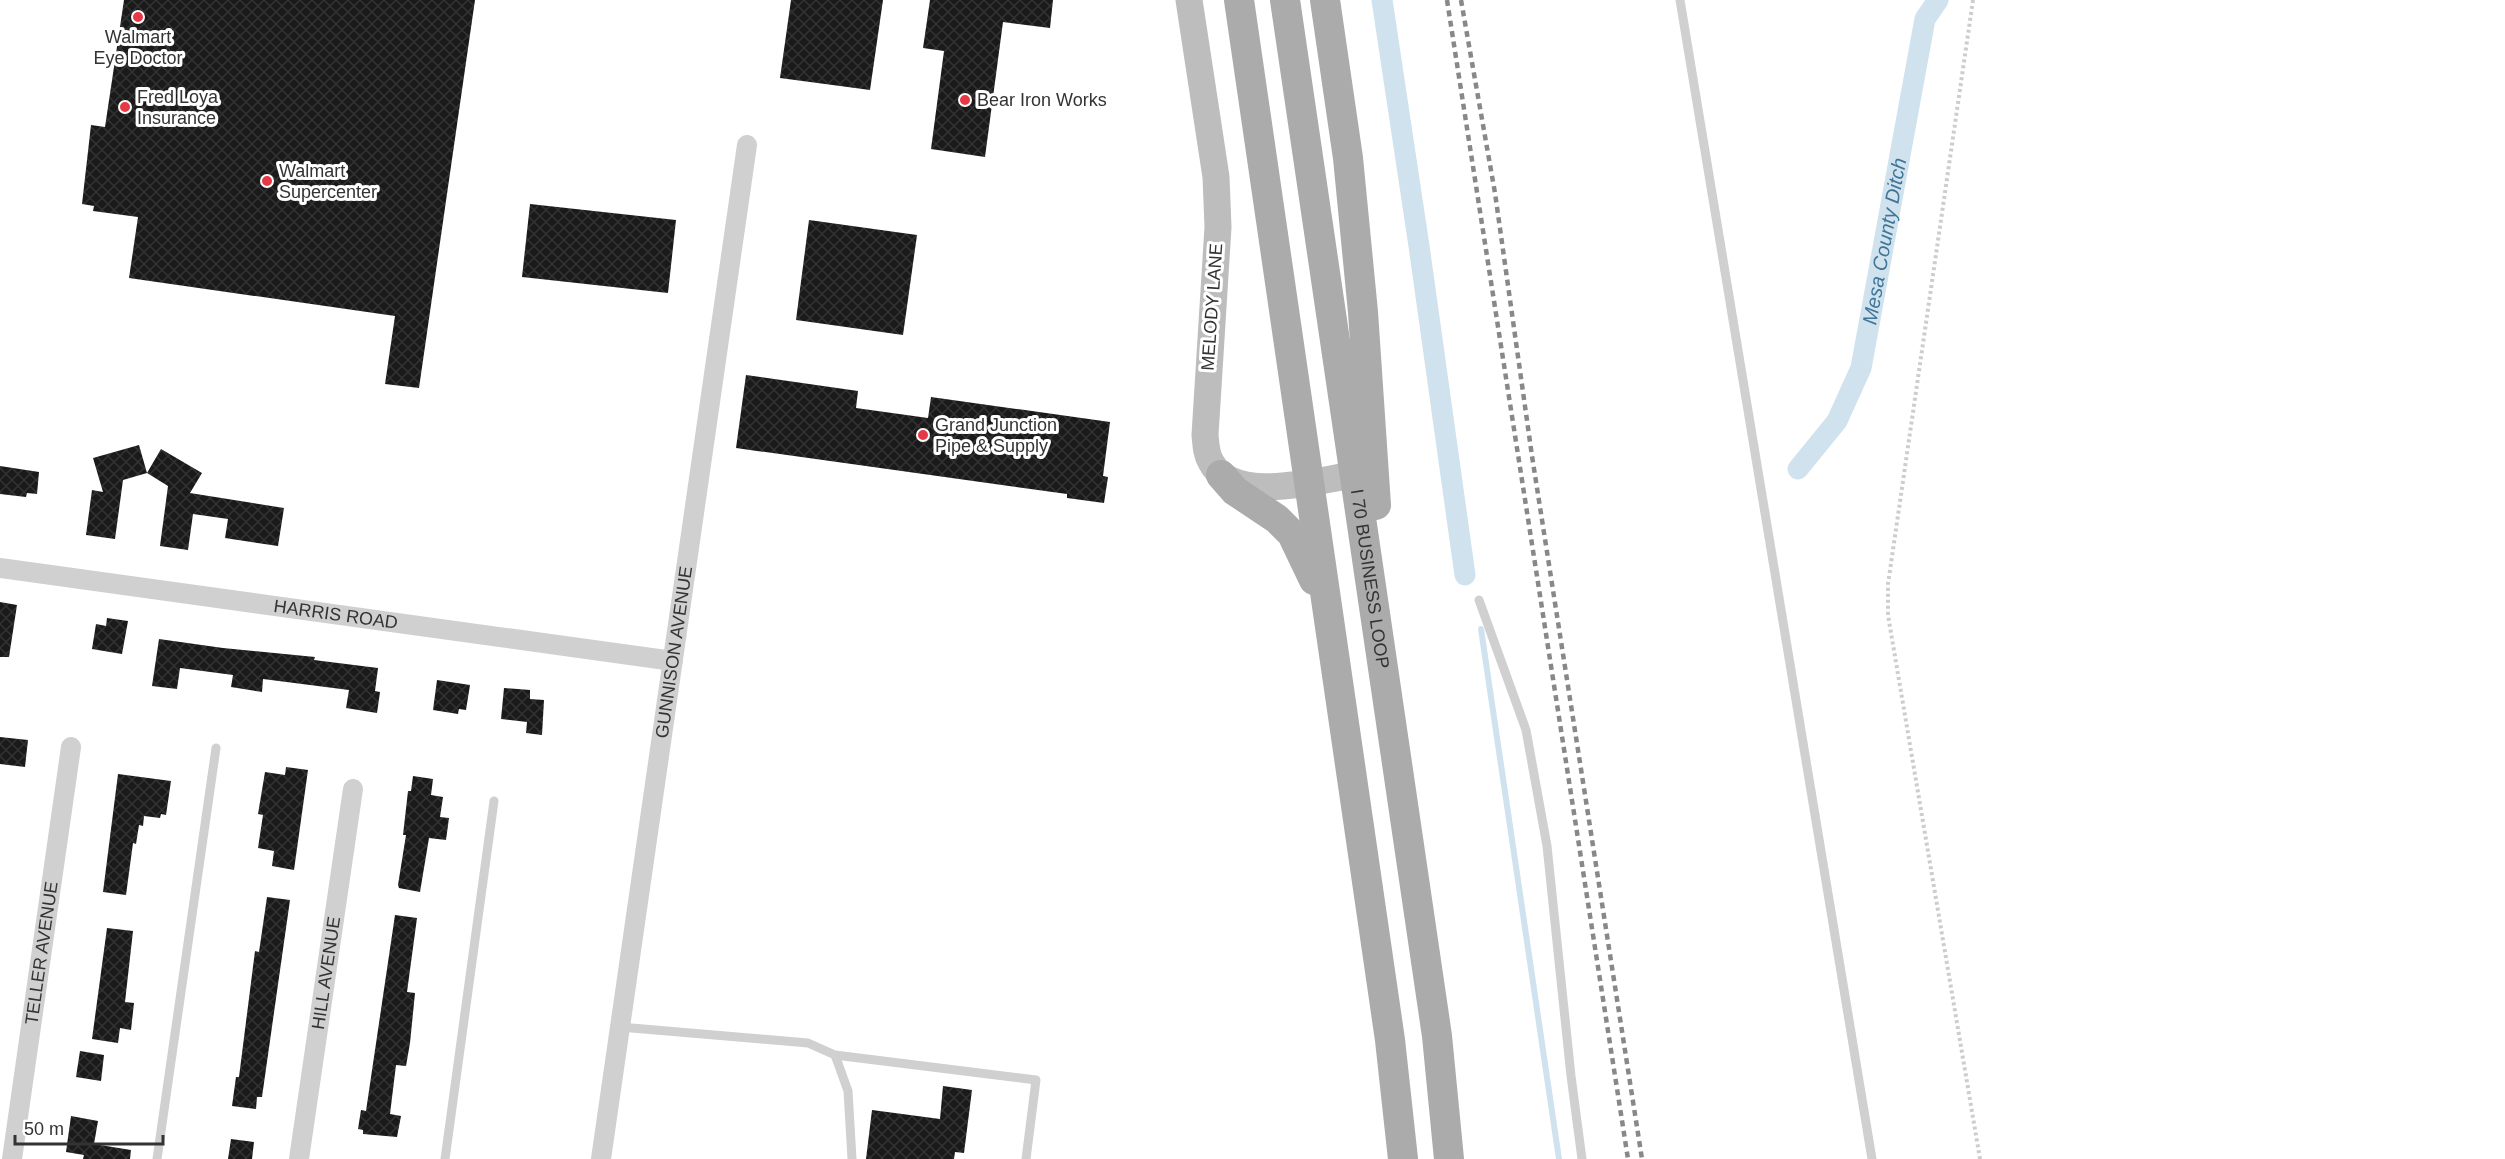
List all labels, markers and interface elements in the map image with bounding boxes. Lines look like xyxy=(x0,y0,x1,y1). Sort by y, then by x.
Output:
marker: Walmart Eye Doctor xyxy=(131,10,145,24)
place label: Walmart Eye Doctor xyxy=(93,27,183,68)
place label: Fred Loya Insurance xyxy=(137,87,219,128)
place label: Bear Iron Works xyxy=(977,90,1107,110)
marker: Bear Iron Works xyxy=(958,93,972,107)
marker: Fred Loya Insurance xyxy=(118,100,132,114)
water label: Mesa County Ditch xyxy=(1858,156,1910,326)
place label: Walmart Supercenter xyxy=(279,161,377,202)
marker: Walmart Supercenter xyxy=(260,174,274,188)
street label: MELODY LANE xyxy=(1198,243,1226,371)
place label: Grand Junction Pipe & Supply xyxy=(935,415,1057,456)
marker: Grand Junction Pipe & Supply xyxy=(916,428,930,442)
street label: I 70 BUSINESS LOOP xyxy=(1347,488,1393,670)
street label: GUNNISON AVENUE xyxy=(652,565,696,740)
street label: HARRIS ROAD xyxy=(272,596,399,633)
street label: TELLER AVENUE xyxy=(21,880,62,1026)
street label: HILL AVENUE xyxy=(308,915,344,1031)
scale bar xyxy=(15,1108,164,1146)
text: 50 m xyxy=(24,1119,64,1139)

